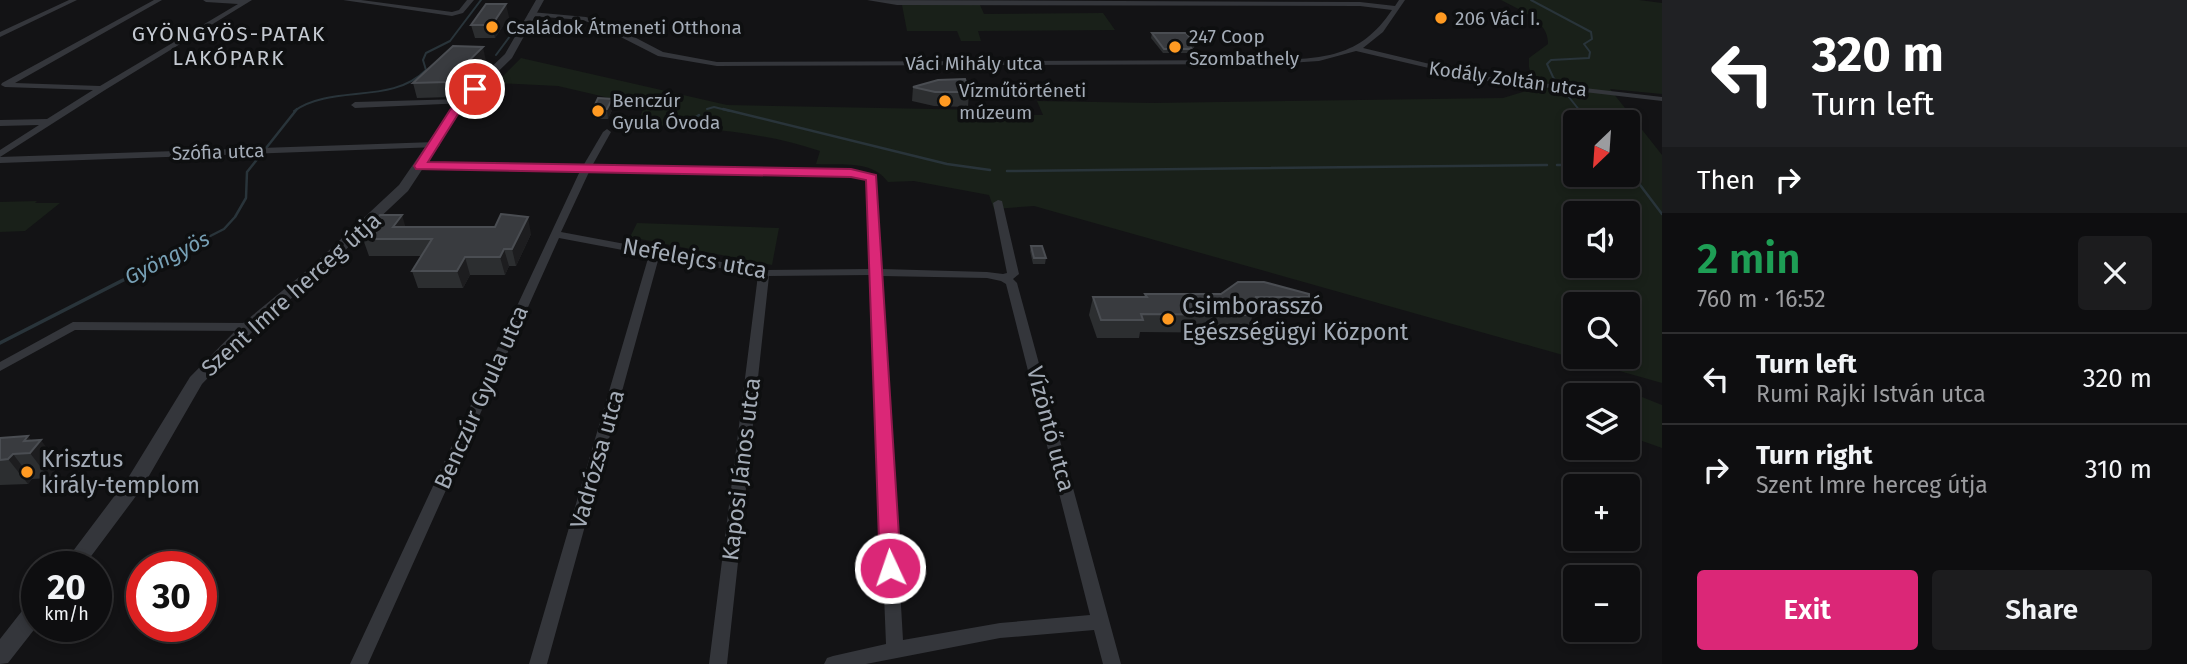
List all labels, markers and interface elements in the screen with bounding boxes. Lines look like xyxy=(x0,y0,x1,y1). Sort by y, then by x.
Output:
place label: 206 Váci I. xyxy=(1455,7,1540,30)
marker: 206 Váci I. xyxy=(1433,10,1449,26)
place label: Családok Átmeneti Otthona xyxy=(506,16,742,39)
marker: Családok Átmeneti Otthona xyxy=(484,19,500,35)
district label: GYÖNGYÖS-PATAK LAKÓPARK xyxy=(132,21,326,71)
place label: 247 Coop Szombathely xyxy=(1189,25,1300,70)
text: 320 m xyxy=(1812,25,1944,84)
icon: left xyxy=(1697,28,1788,119)
marker: 247 Coop Szombathely xyxy=(1167,39,1183,55)
street label: Váci Mihály utca xyxy=(905,52,1043,75)
street label: Kodály Zoltán utca xyxy=(1427,57,1589,101)
pin xyxy=(445,59,505,119)
icon: arrive xyxy=(456,70,494,108)
place label: Vízműtörténeti múzeum xyxy=(959,79,1086,124)
text: Turn left xyxy=(1812,85,1934,123)
place label: Benczúr Gyula Óvoda xyxy=(612,89,720,134)
marker: Vízműtörténeti múzeum xyxy=(937,93,953,109)
marker: Benczúr Gyula Óvoda xyxy=(590,103,606,119)
north arrow xyxy=(1563,110,1640,187)
map controls xyxy=(1563,110,1640,642)
street label: Szófia utca xyxy=(171,139,265,165)
icon: right xyxy=(1769,161,1807,199)
text: Then xyxy=(1697,165,1755,196)
button: sound xyxy=(1563,201,1640,278)
street label: Szent Imre herceg útja xyxy=(195,206,387,382)
water label: Gyöngyös xyxy=(120,225,214,290)
street label: Nefelejcs utca xyxy=(621,232,769,284)
text: 2 min xyxy=(1697,234,1801,284)
button: close xyxy=(2078,236,2152,310)
text: 760 m · 16:52 xyxy=(1697,285,1826,313)
place label: Csimborasszó Egészségügyi Központ xyxy=(1182,292,1409,346)
button: search xyxy=(1563,292,1640,369)
street label: Benczúr Gyula utca xyxy=(428,301,534,493)
marker: Csimborasszó Egészségügyi Központ xyxy=(1160,311,1176,327)
text: Turn left xyxy=(1756,349,1857,380)
icon: left xyxy=(1697,360,1735,398)
street label: Vízöntő utca xyxy=(1021,363,1081,495)
text: 320 m xyxy=(2083,363,2152,394)
street label: Kaposi János utca xyxy=(716,376,766,562)
text: Rumi Rajki István utca xyxy=(1756,380,1986,408)
button: layers xyxy=(1563,383,1640,460)
street label: Vadrózsa utca xyxy=(564,386,630,532)
text: Turn right xyxy=(1756,440,1873,471)
place label: Krisztus király-templom xyxy=(41,445,200,499)
icon: right xyxy=(1697,451,1735,489)
text: 310 m xyxy=(2085,454,2152,485)
marker: Krisztus király-templom xyxy=(19,464,35,480)
text: Szent Imre herceg útja xyxy=(1756,471,1988,499)
button: + xyxy=(1563,474,1640,551)
position arrow xyxy=(853,531,927,605)
speed limit sign: 30 xyxy=(126,551,217,642)
button: − xyxy=(1563,565,1640,642)
text: 20 xyxy=(47,566,86,608)
button: Exit xyxy=(1697,570,1918,650)
button: Share xyxy=(1932,570,2152,650)
text: km/h xyxy=(44,603,89,625)

